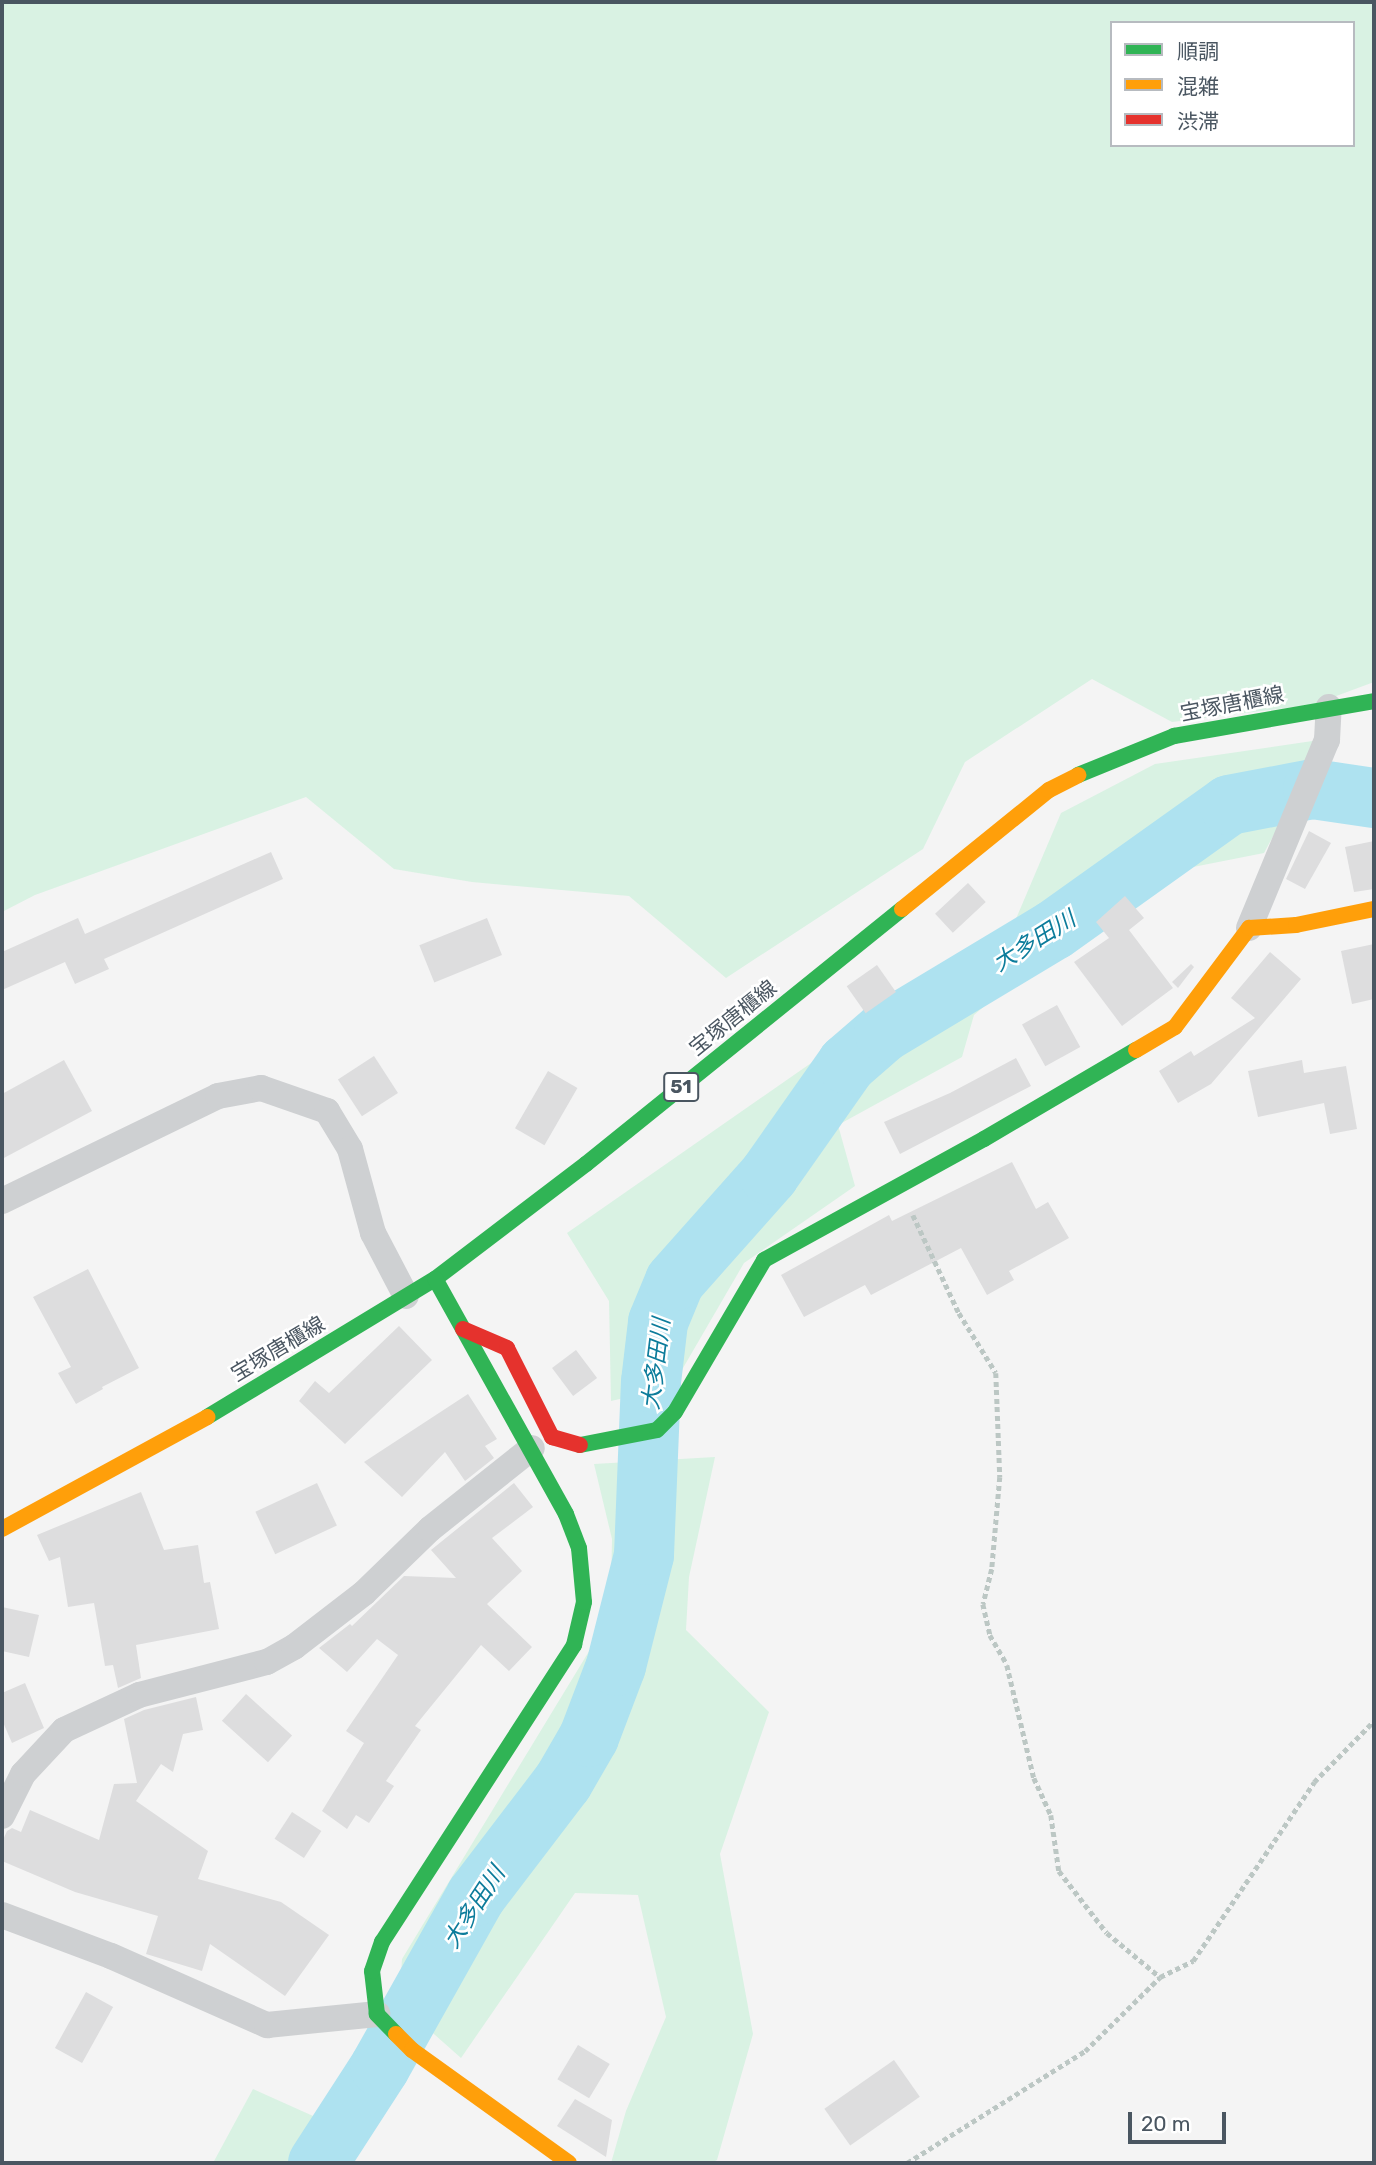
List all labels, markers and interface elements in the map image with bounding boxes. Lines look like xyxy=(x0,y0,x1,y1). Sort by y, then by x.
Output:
legend xyxy=(1110,21,1355,147)
text: 順調 xyxy=(1177,39,1219,64)
text: 混雑 xyxy=(1177,74,1219,99)
text: 渋滞 xyxy=(1177,109,1219,134)
street label: 宝塚唐櫃線 xyxy=(1178,682,1286,726)
water label: 大多田川 xyxy=(988,905,1080,977)
street label: 宝塚唐櫃線 xyxy=(684,975,782,1061)
road number: 51 xyxy=(662,1072,700,1102)
street label: 宝塚唐櫃線 xyxy=(227,1311,329,1387)
water label: 大多田川 xyxy=(637,1317,675,1411)
water label: 大多田川 xyxy=(437,1861,511,1953)
scale bar xyxy=(1131,2098,1229,2142)
text: 20 m xyxy=(1141,2111,1190,2136)

